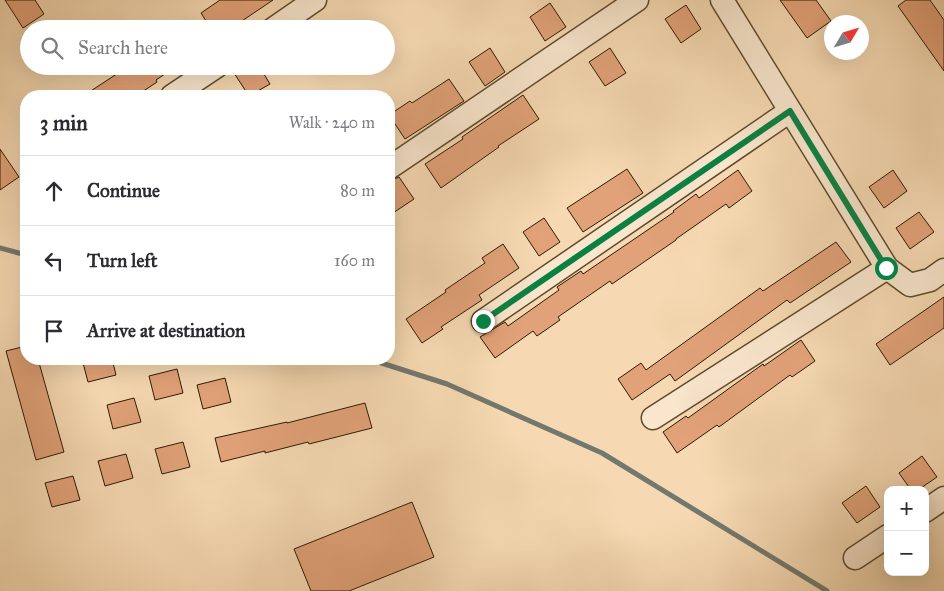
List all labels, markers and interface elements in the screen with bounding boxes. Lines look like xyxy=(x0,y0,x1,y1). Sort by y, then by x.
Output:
north arrow xyxy=(824,15,869,60)
search box xyxy=(20,20,395,75)
icon: search xyxy=(38,34,66,62)
text: Search here xyxy=(78,36,168,59)
text: 3 min xyxy=(40,110,88,136)
text: Walk · 240 m xyxy=(289,113,375,132)
icon: ahead xyxy=(40,177,68,205)
text: Continue xyxy=(87,179,160,202)
text: 80 m xyxy=(340,181,375,200)
icon: left xyxy=(40,247,68,275)
text: Turn left xyxy=(87,249,157,272)
text: 160 m xyxy=(334,251,375,270)
route start xyxy=(875,257,898,280)
route end xyxy=(472,310,495,333)
icon: arrive xyxy=(40,317,68,345)
text: Arrive at destination xyxy=(87,319,245,342)
map controls xyxy=(884,486,929,576)
button: + xyxy=(884,486,929,531)
button: − xyxy=(884,531,929,576)

